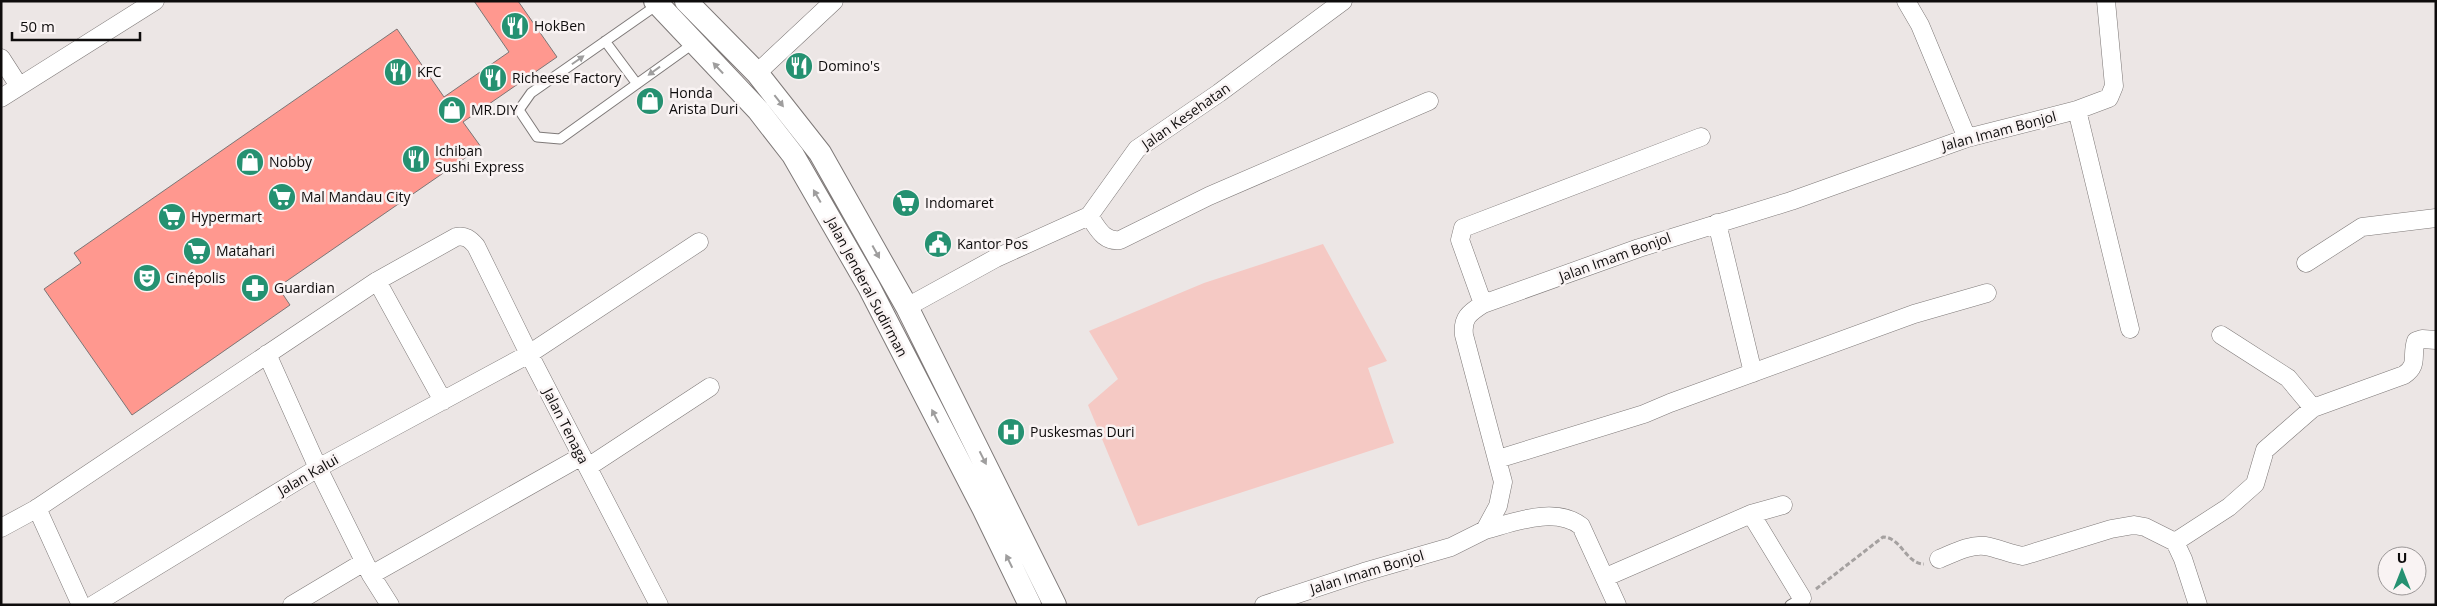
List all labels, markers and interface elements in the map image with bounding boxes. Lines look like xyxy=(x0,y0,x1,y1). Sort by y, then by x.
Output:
scale bar xyxy=(12,10,140,42)
restaurant icon: HokBen xyxy=(500,11,530,41)
text: 50 m xyxy=(20,16,55,36)
place label: HokBen xyxy=(534,16,586,35)
restaurant icon: Domino's xyxy=(784,51,814,81)
one-way arrow xyxy=(571,55,585,65)
place label: Domino's xyxy=(818,56,880,75)
restaurant icon: KFC xyxy=(383,57,413,87)
place label: KFC xyxy=(417,62,442,81)
one-way arrow xyxy=(712,62,724,74)
restaurant icon: Richeese Factory xyxy=(478,63,508,93)
one-way arrow xyxy=(647,66,661,76)
place label: Richeese Factory xyxy=(512,68,622,87)
street label: Jalan Kesehatan xyxy=(1136,78,1234,154)
place label: Honda Arista Duri xyxy=(669,83,738,118)
shop icon: Honda Arista Duri xyxy=(635,86,665,116)
one-way arrow xyxy=(773,94,784,107)
shop icon: MR.DIY xyxy=(437,95,467,125)
place label: MR.DIY xyxy=(471,100,518,119)
street label: Jalan Imam Bonjol xyxy=(1938,106,2058,155)
place label: Ichiban Sushi Express xyxy=(435,141,525,176)
restaurant icon: Ichiban Sushi Express xyxy=(401,144,431,174)
shop icon: Nobby xyxy=(235,147,265,177)
place label: Nobby xyxy=(269,152,313,171)
supermarket icon: Mal Mandau City xyxy=(267,182,297,212)
place label: Mal Mandau City xyxy=(301,187,411,206)
one-way arrow xyxy=(813,188,821,203)
supermarket icon: Indomaret xyxy=(891,188,921,218)
place label: Indomaret xyxy=(925,193,994,212)
supermarket icon: Hypermart xyxy=(157,202,187,232)
place label: Hypermart xyxy=(191,207,262,226)
street label: Jalan Jenderal Sudirman xyxy=(822,212,912,360)
street label: Jalan Imam Bonjol xyxy=(1554,227,1673,286)
public building icon: Kantor Pos xyxy=(923,229,953,259)
place label: Kantor Pos xyxy=(957,234,1029,253)
supermarket icon: Matahari xyxy=(182,236,212,266)
place label: Matahari xyxy=(216,241,275,260)
one-way arrow xyxy=(872,244,880,259)
theatre icon: Cinépolis xyxy=(132,263,162,293)
place label: Cinépolis xyxy=(166,268,226,287)
pharmacy icon: Guardian xyxy=(240,273,270,303)
place label: Guardian xyxy=(274,278,335,297)
street label: Jalan Tenaga xyxy=(538,383,594,467)
one-way arrow xyxy=(931,409,939,423)
hospital icon: Puskesmas Duri xyxy=(996,417,1026,447)
place label: Puskesmas Duri xyxy=(1030,422,1135,441)
street label: Jalan Kalui xyxy=(272,450,342,501)
one-way arrow xyxy=(979,451,987,465)
street label: Jalan Imam Bonjol xyxy=(1306,545,1426,598)
north arrow xyxy=(2377,546,2427,596)
text: U xyxy=(2397,548,2407,567)
one-way arrow xyxy=(1004,554,1012,568)

